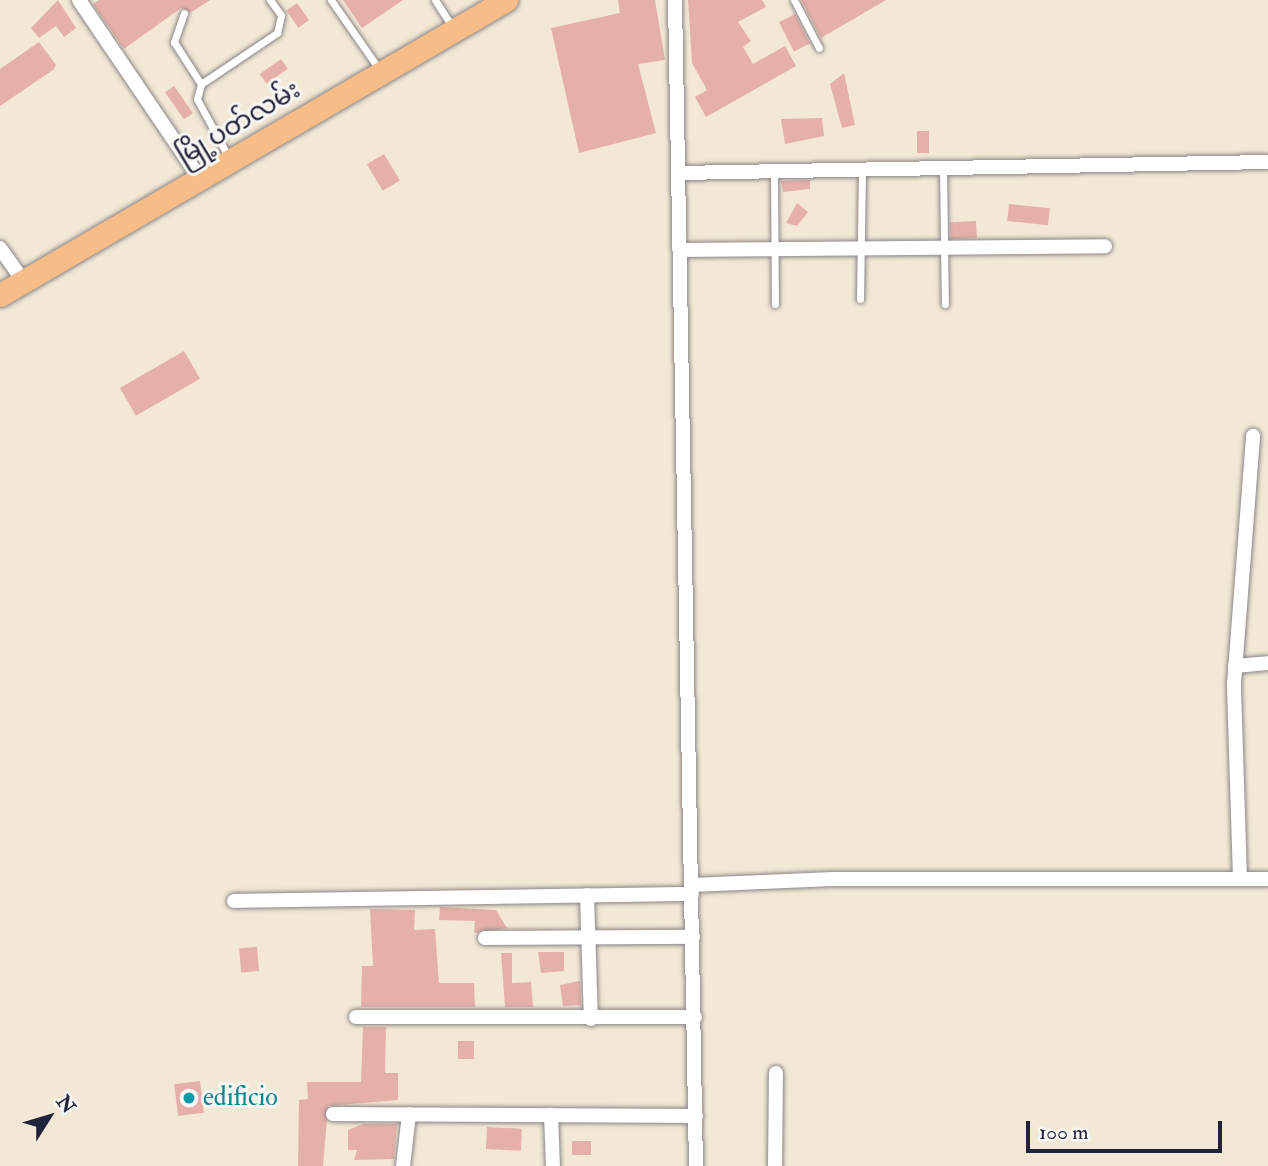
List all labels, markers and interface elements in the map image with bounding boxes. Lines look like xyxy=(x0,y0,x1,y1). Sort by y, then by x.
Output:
street label: မြို့ပတ်လမ်း xyxy=(172,75,306,173)
north arrow xyxy=(14,1082,84,1152)
place label: edificio xyxy=(203,1082,278,1114)
text: N xyxy=(51,1090,80,1118)
marker: edificio xyxy=(181,1090,197,1106)
scale bar xyxy=(1030,1106,1226,1150)
text: 100 m xyxy=(1039,1119,1089,1146)

